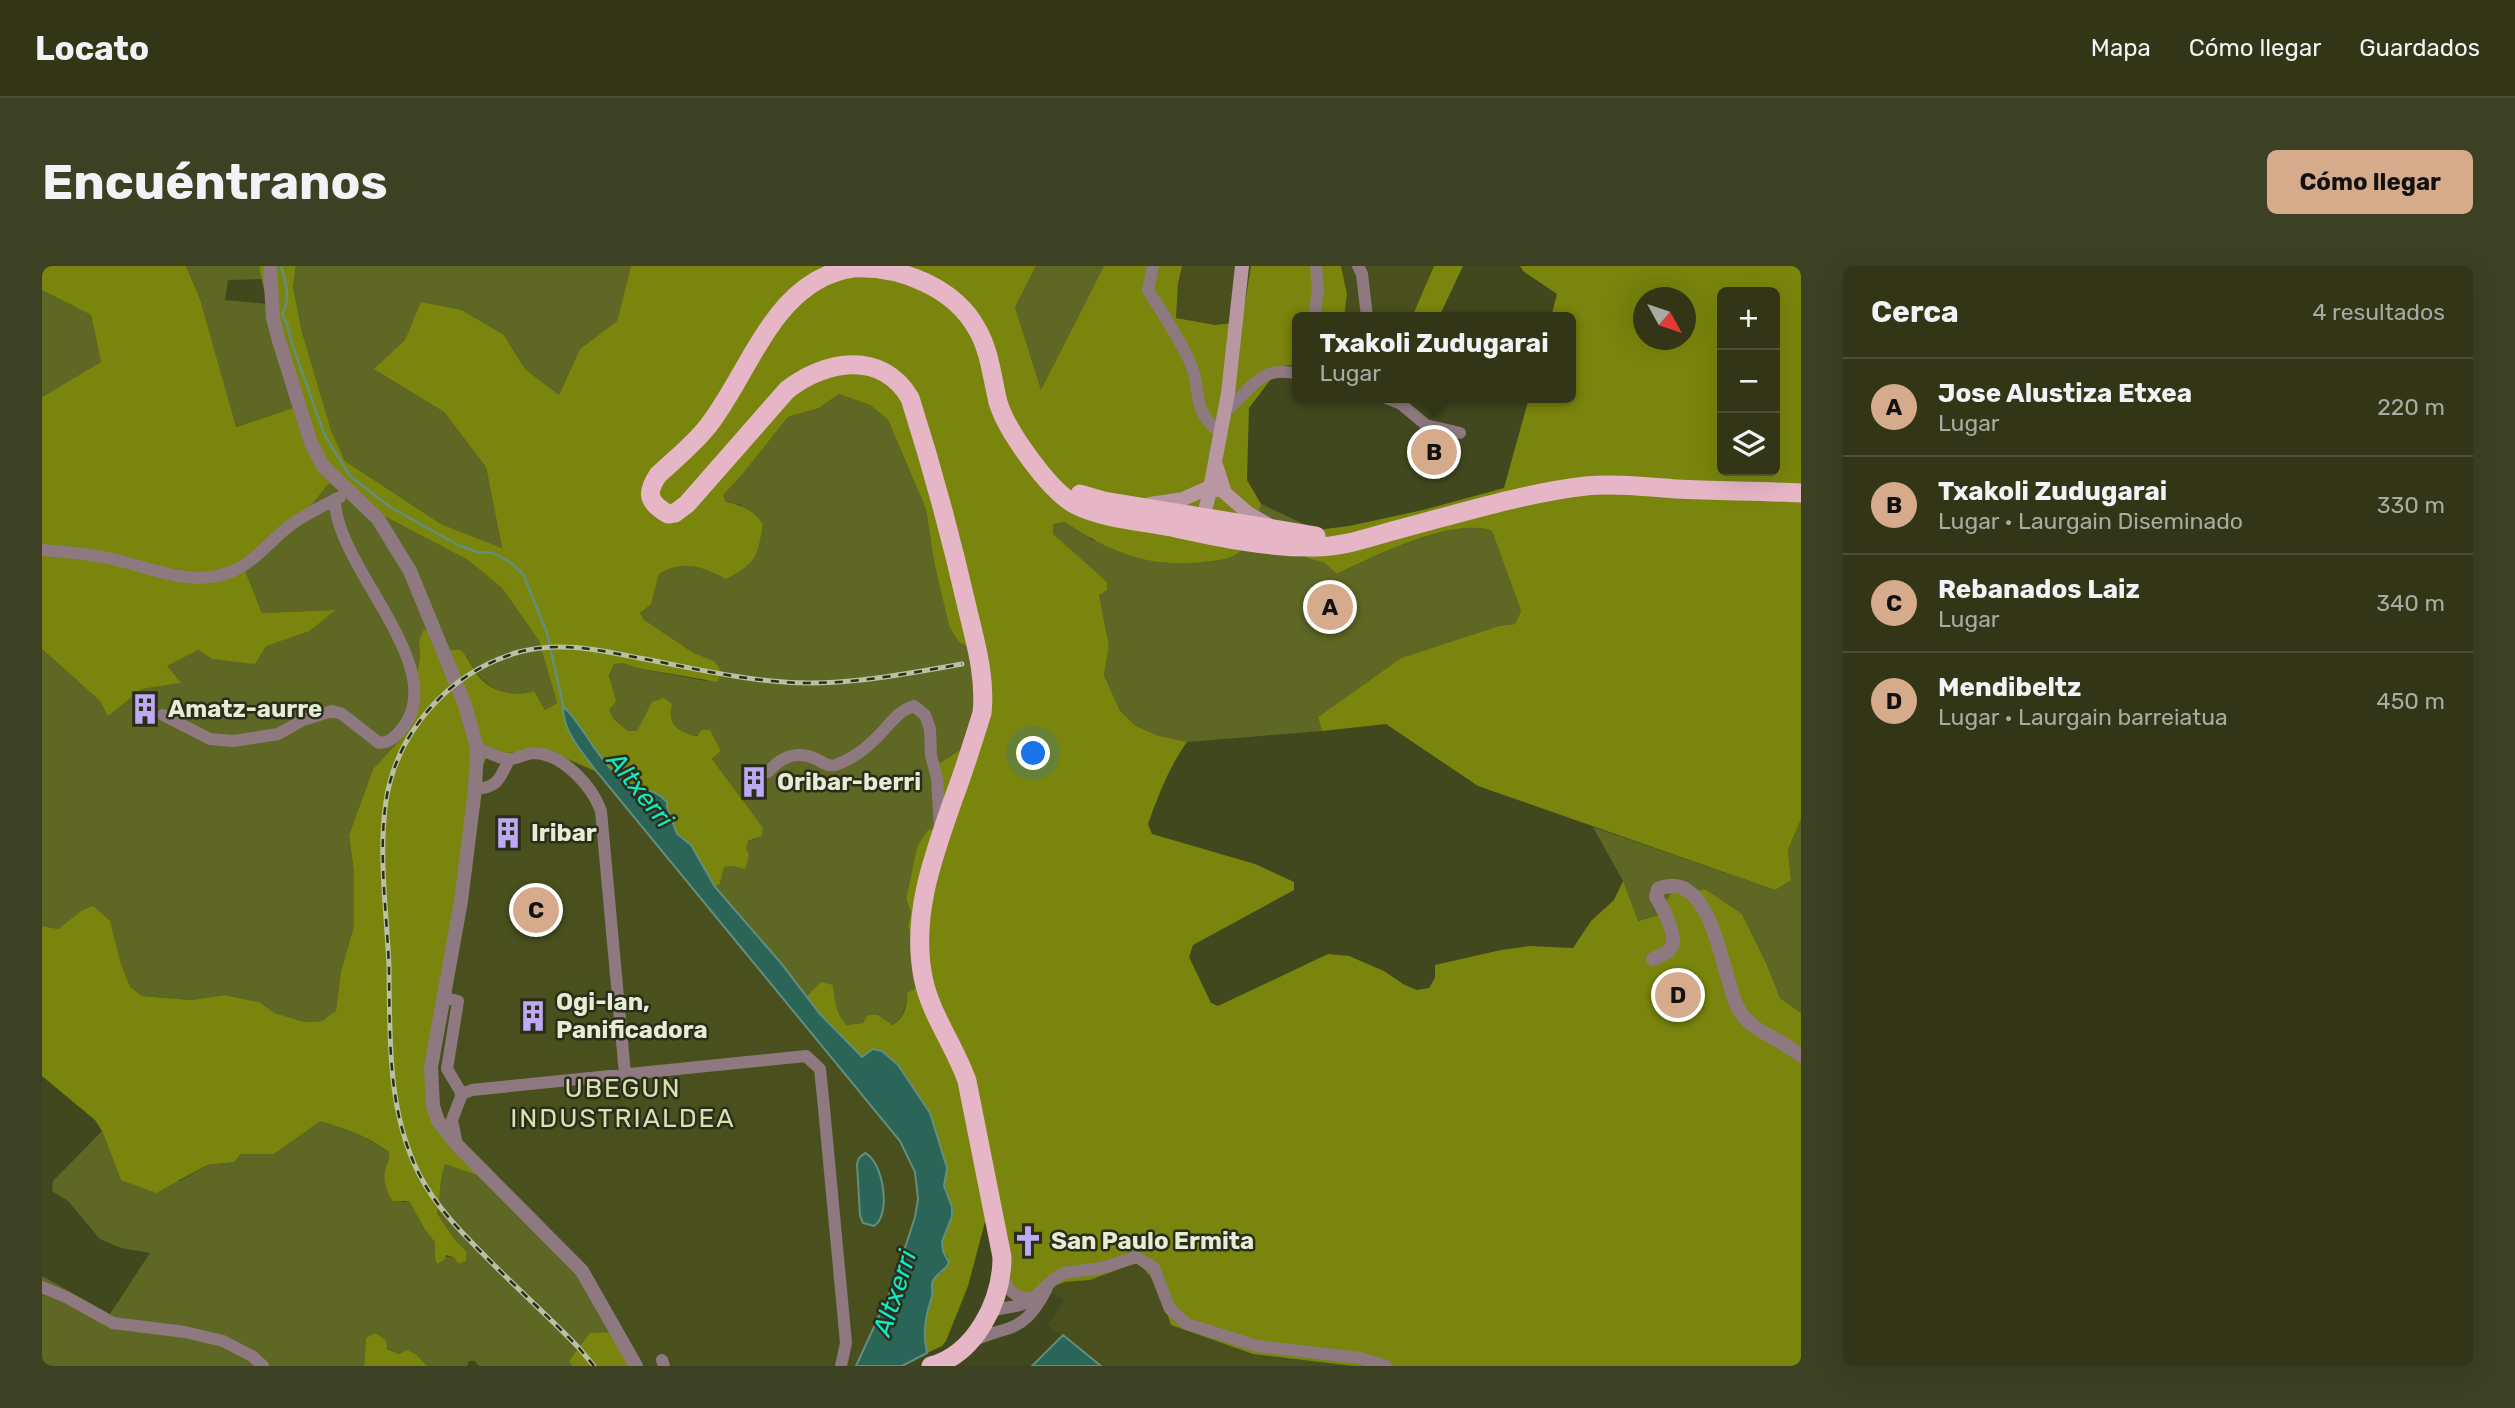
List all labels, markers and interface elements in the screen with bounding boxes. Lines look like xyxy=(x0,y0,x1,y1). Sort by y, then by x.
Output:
text: Locato xyxy=(35,29,149,68)
text: Mapa xyxy=(2091,34,2151,62)
text: Cómo llegar xyxy=(2189,34,2321,62)
text: Guardados xyxy=(2359,34,2480,62)
button: Cómo llegar xyxy=(2267,150,2473,214)
text: Encuéntranos xyxy=(42,153,388,211)
north arrow xyxy=(1633,287,1696,350)
map controls xyxy=(1717,287,1780,476)
button: + xyxy=(1717,287,1780,350)
text: Cerca xyxy=(1871,294,1959,330)
text: 4 resultados xyxy=(2312,298,2445,326)
popup xyxy=(1292,312,1576,403)
text: Txakoli Zudugarai xyxy=(1319,328,1549,359)
button: − xyxy=(1717,350,1780,413)
text: Lugar xyxy=(1319,359,1381,387)
text: Jose Alustiza Etxea xyxy=(1938,378,2192,409)
text: A xyxy=(1886,393,1902,421)
text: 220 m xyxy=(2377,393,2445,421)
text: Lugar xyxy=(1938,409,2000,437)
button: layers xyxy=(1717,413,1780,476)
pin: B xyxy=(1411,426,1457,478)
text: Txakoli Zudugarai xyxy=(1938,476,2167,507)
text: B xyxy=(1886,491,1902,519)
text: 330 m xyxy=(2377,491,2445,519)
text: Lugar · Laurgain Diseminado xyxy=(1938,507,2243,535)
text: Rebanados Laiz xyxy=(1938,574,2140,605)
pin: A xyxy=(1307,581,1353,633)
text: C xyxy=(1886,589,1902,617)
text: 340 m xyxy=(2376,589,2445,617)
text: Lugar xyxy=(1938,605,2000,633)
text: Mendibeltz xyxy=(1938,672,2081,703)
text: D xyxy=(1886,687,1902,715)
text: 450 m xyxy=(2376,687,2445,715)
building icon: Amatz-aurre xyxy=(128,692,162,726)
place label: Amatz-aurre xyxy=(168,695,322,723)
text: Lugar · Laurgain barreiatua xyxy=(1938,703,2228,731)
your location xyxy=(1016,736,1050,770)
water label: Altxerri xyxy=(599,744,680,835)
building icon: Oribar-berri xyxy=(737,765,771,799)
place label: Oribar-berri xyxy=(777,768,921,796)
building icon: Iribar xyxy=(491,816,525,850)
place label: Iribar xyxy=(531,819,597,847)
pin: C xyxy=(513,884,559,936)
pin: D xyxy=(1655,969,1701,1021)
place label: Ogi-lan, Panificadora xyxy=(556,988,708,1044)
building icon: Ogi-lan, Panificadora xyxy=(516,999,550,1033)
district label: UBEGUN INDUSTRIALDEA xyxy=(510,1073,736,1134)
church icon: San Paulo Ermita xyxy=(1011,1224,1045,1258)
place label: San Paulo Ermita xyxy=(1051,1227,1254,1255)
water label: Altxerri xyxy=(866,1246,924,1342)

